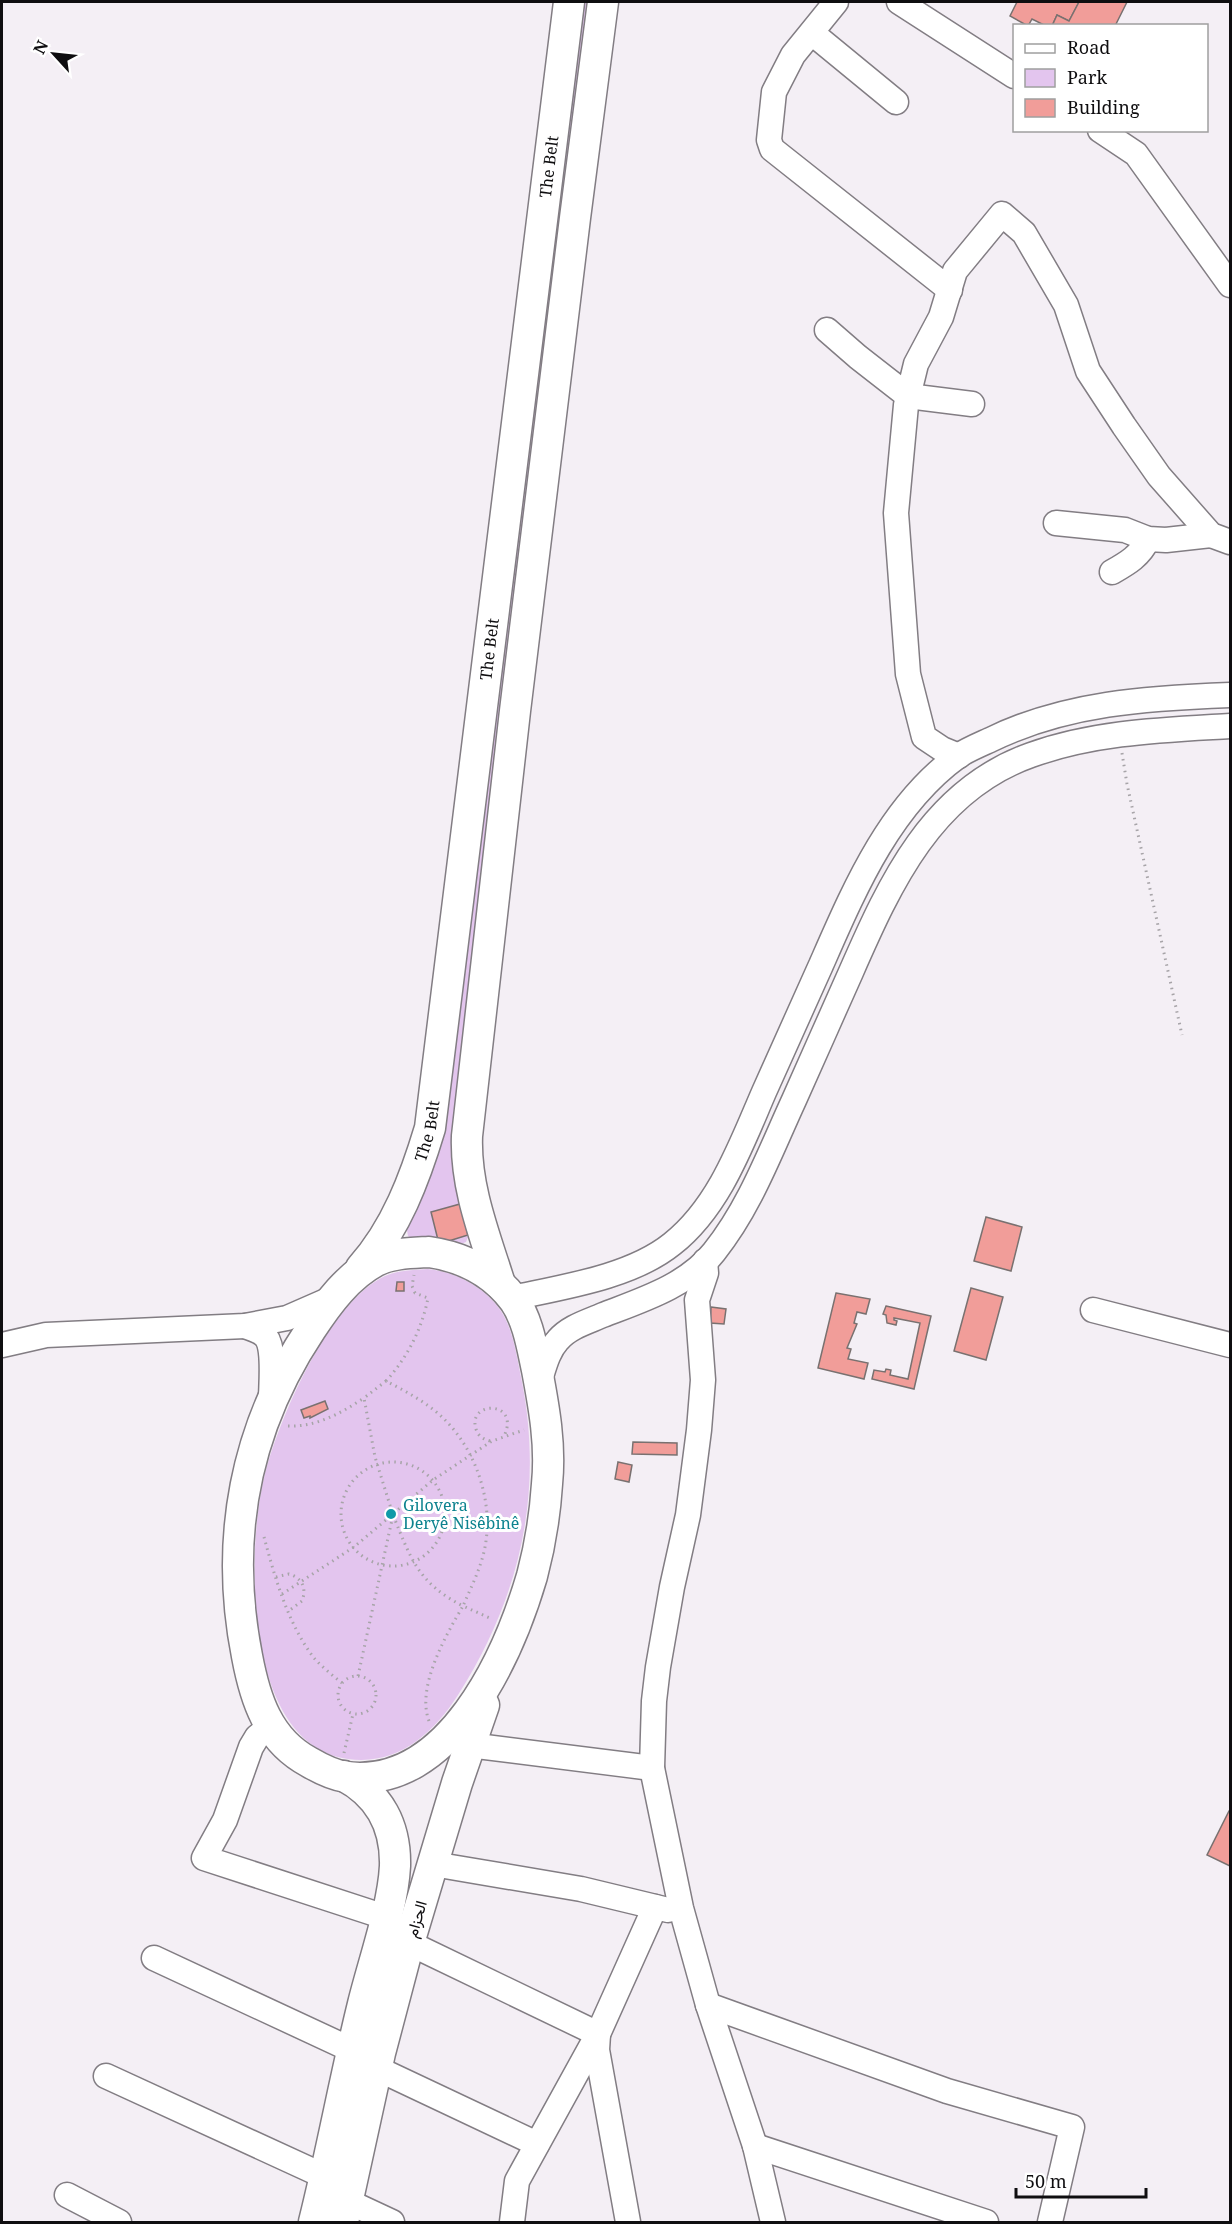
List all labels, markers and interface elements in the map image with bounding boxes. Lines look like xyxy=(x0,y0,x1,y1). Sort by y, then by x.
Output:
north arrow xyxy=(24,24,84,84)
legend xyxy=(1013,24,1208,132)
text: Road xyxy=(1067,35,1110,59)
text: N xyxy=(28,36,53,58)
text: Park xyxy=(1067,65,1107,89)
text: Building xyxy=(1067,95,1140,119)
street label: The Belt xyxy=(534,134,563,199)
street label: The Belt xyxy=(474,616,504,681)
street label: The Belt xyxy=(409,1099,444,1164)
place label: Gilovera Deryê Nisêbînê xyxy=(403,1494,519,1534)
marker: Gilovera Deryê Nisêbînê xyxy=(384,1507,398,1521)
street label: الحزام xyxy=(400,1898,432,1940)
scale bar xyxy=(1016,2161,1146,2199)
text: 50 m xyxy=(1025,2169,1067,2193)

